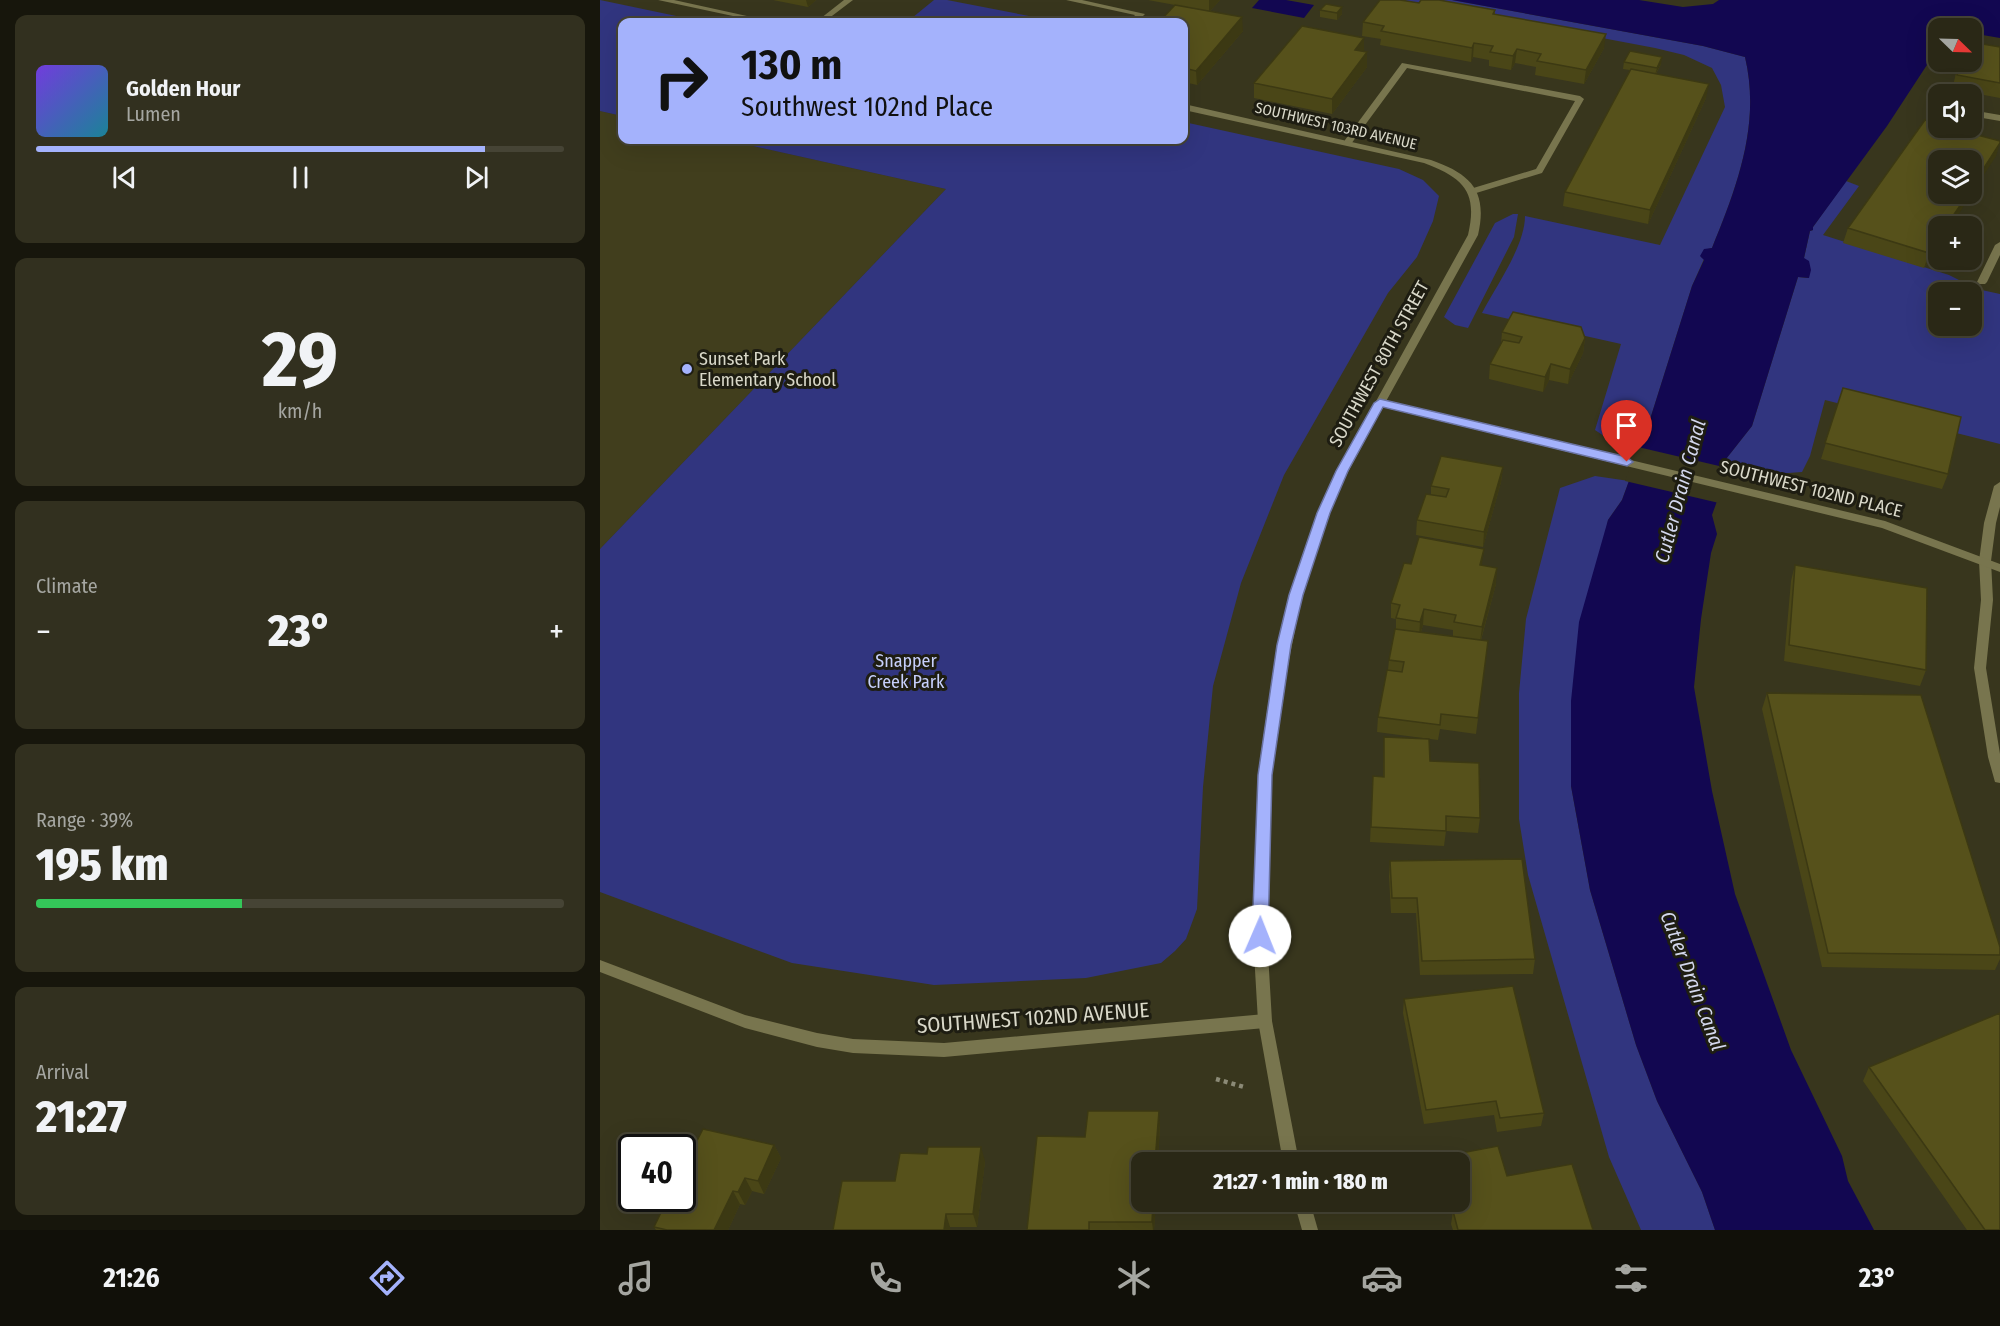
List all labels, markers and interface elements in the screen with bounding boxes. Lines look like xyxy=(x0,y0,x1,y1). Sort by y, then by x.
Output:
north arrow xyxy=(1928,18,1982,72)
map controls xyxy=(1928,18,1982,336)
text: 130 m xyxy=(741,40,842,90)
icon: right xyxy=(642,42,720,120)
text: Golden Hour xyxy=(126,75,240,102)
button: sound xyxy=(1928,84,1982,138)
text: Southwest 102nd Place xyxy=(741,91,993,123)
street label: SOUTHWEST 103RD AVENUE xyxy=(1253,99,1419,153)
text: Lumen xyxy=(126,102,181,126)
button: layers xyxy=(1928,150,1982,204)
icon: previous xyxy=(108,161,141,194)
icon: pause xyxy=(284,161,317,194)
icon: next xyxy=(460,161,493,194)
button: + xyxy=(1928,216,1982,270)
street label: SOUTHWEST 80TH STREET xyxy=(1324,277,1434,451)
button: − xyxy=(1928,282,1982,336)
text: 29 xyxy=(262,313,338,407)
place label: Sunset Park Elementary School xyxy=(699,348,836,391)
marker: Sunset Park Elementary School xyxy=(680,362,694,376)
text: km/h xyxy=(278,399,322,423)
pin xyxy=(1601,400,1652,462)
icon: arrive xyxy=(1610,409,1643,442)
water label: Cutler Drain Canal xyxy=(1649,417,1711,565)
street label: SOUTHWEST 102ND PLACE xyxy=(1718,456,1904,522)
text: Climate xyxy=(36,574,98,598)
text: 23° xyxy=(268,604,332,658)
text: − xyxy=(36,612,51,652)
text: + xyxy=(549,612,564,652)
park label: Snapper Creek Park xyxy=(867,650,945,693)
text: Range · 39% xyxy=(36,808,133,832)
text: 195 km xyxy=(36,838,169,892)
position arrow xyxy=(1228,904,1292,968)
water label: Cutler Drain Canal xyxy=(1655,908,1731,1054)
street label: SOUTHWEST 102ND AVENUE xyxy=(916,997,1150,1039)
text: Arrival xyxy=(36,1060,89,1084)
text: 21:27 xyxy=(36,1090,127,1144)
speed limit sign: 40 xyxy=(618,1134,696,1212)
text: 21:27 · 1 min · 180 m xyxy=(1213,1168,1388,1195)
icon: directions xyxy=(366,1257,408,1299)
icon: music xyxy=(615,1257,657,1299)
icon: phone xyxy=(864,1257,906,1299)
icon: climate xyxy=(1113,1257,1155,1299)
icon: car xyxy=(1361,1257,1403,1299)
icon: filters xyxy=(1610,1257,1652,1299)
text: 21:26 xyxy=(103,1262,160,1294)
text: 23° xyxy=(1859,1262,1897,1294)

